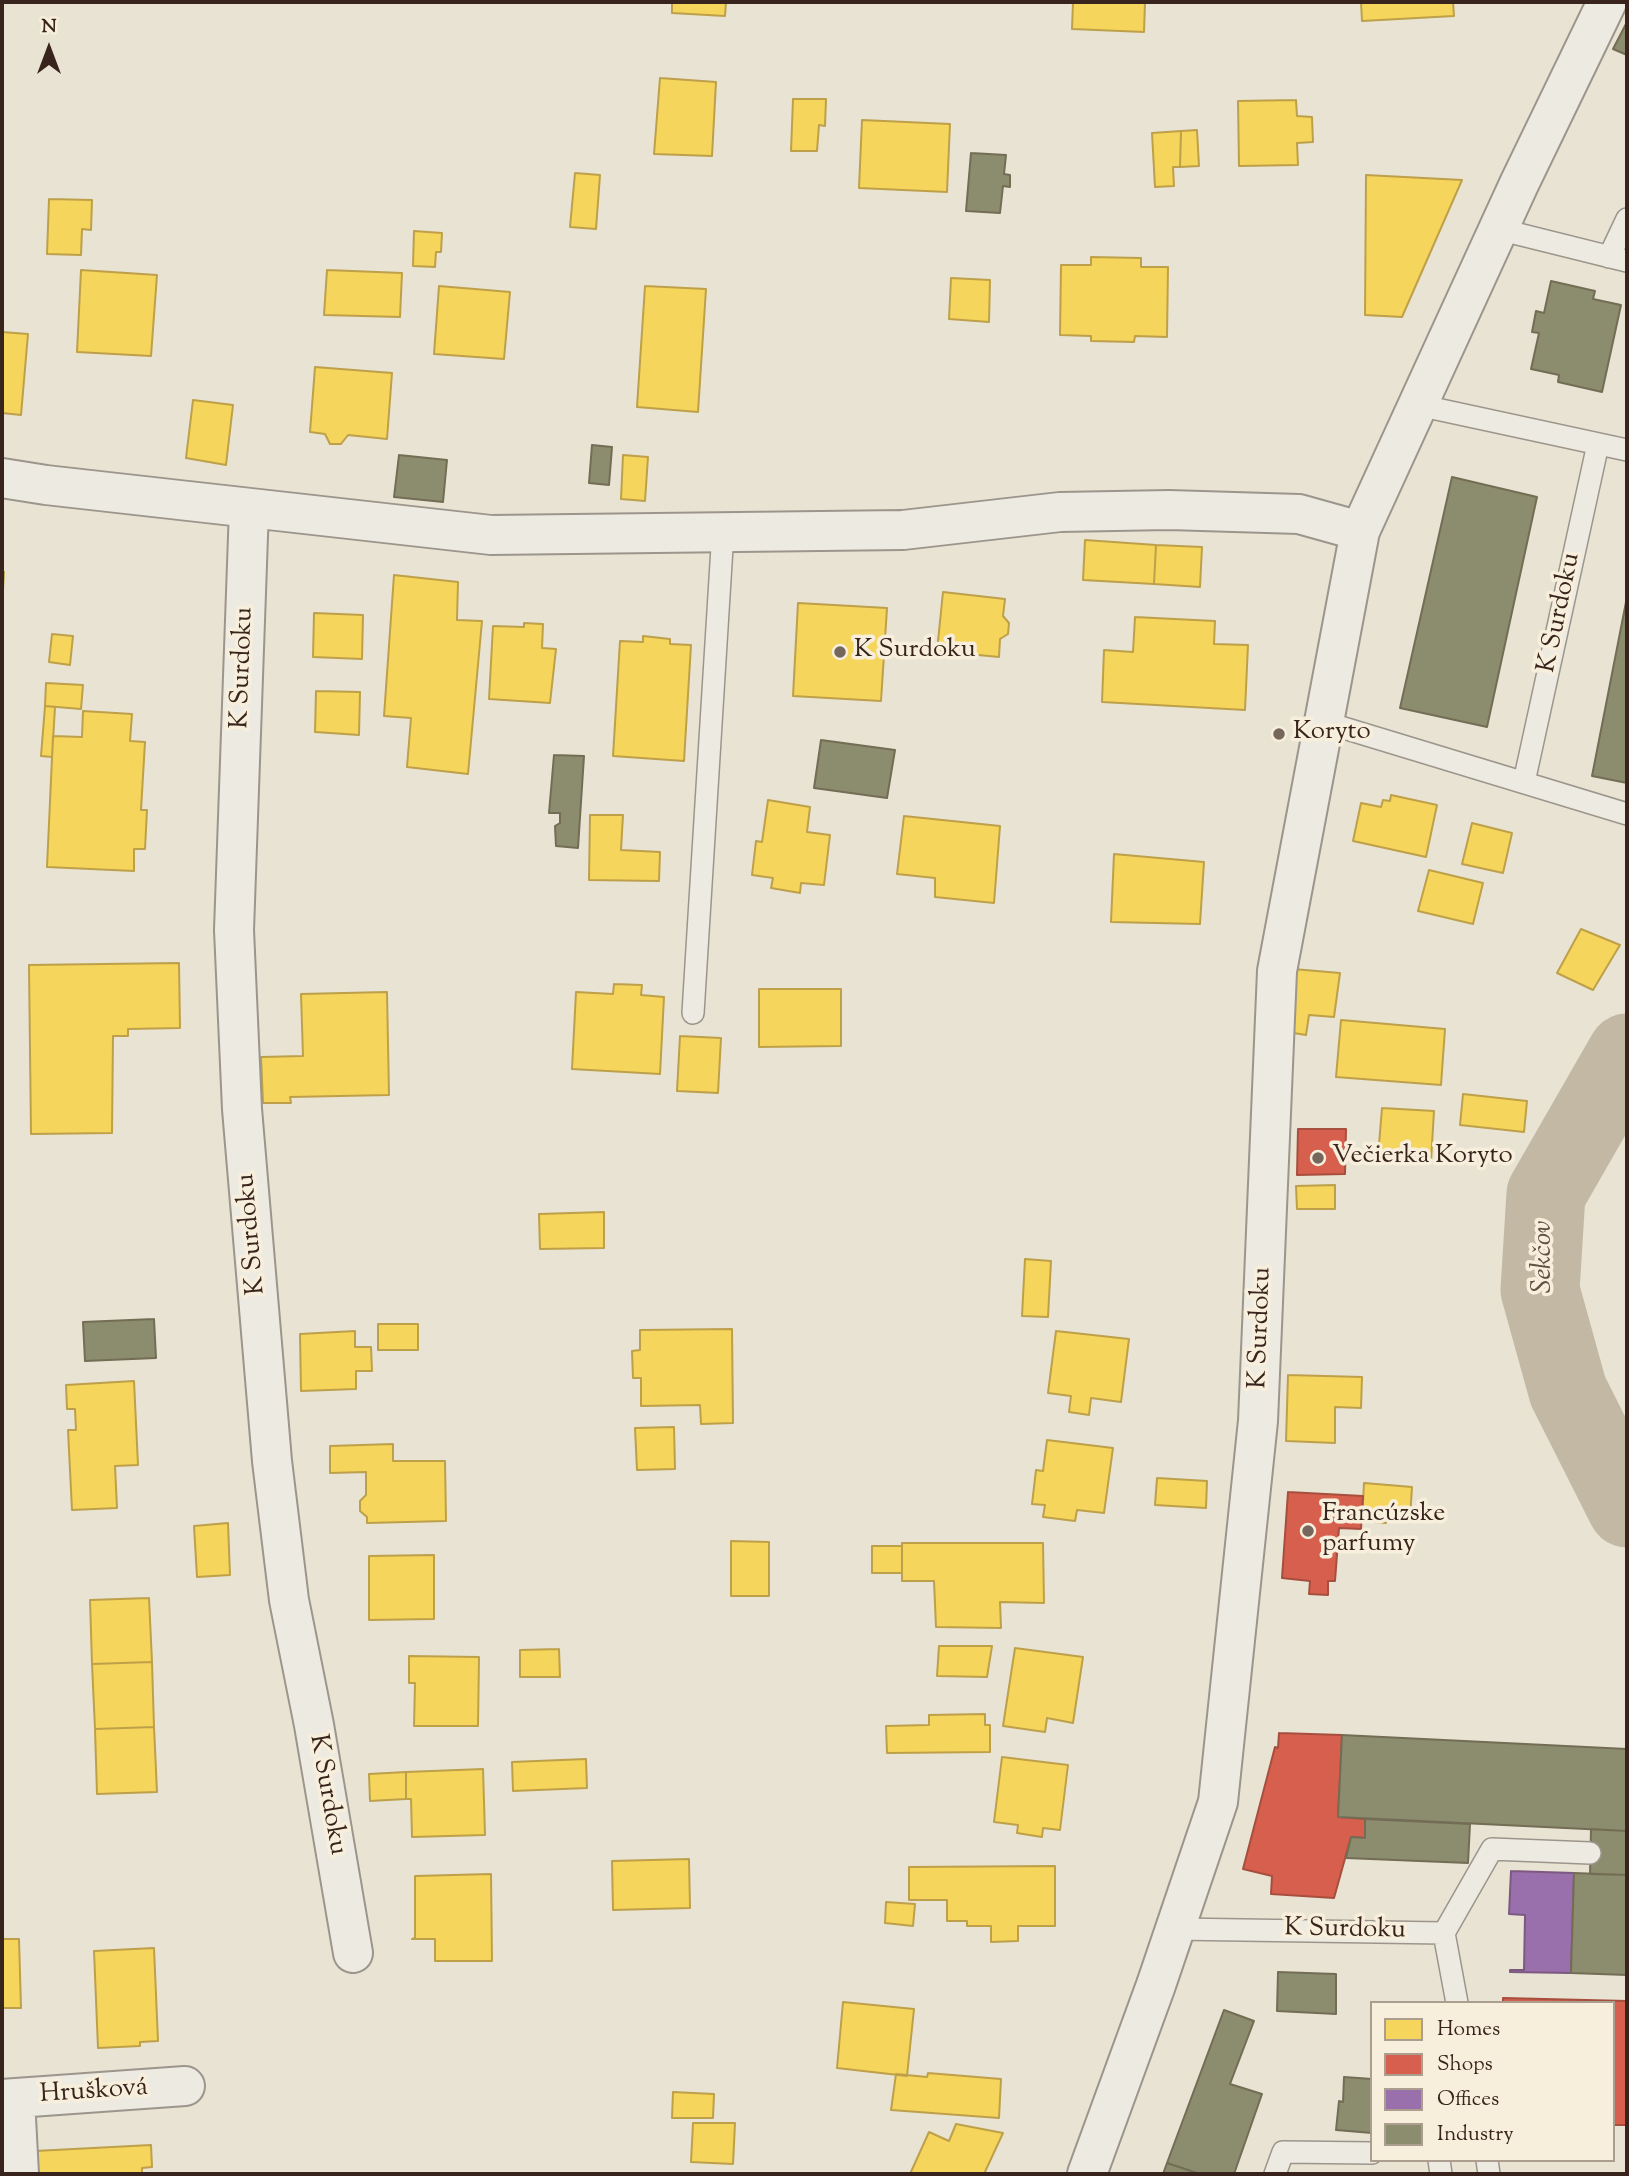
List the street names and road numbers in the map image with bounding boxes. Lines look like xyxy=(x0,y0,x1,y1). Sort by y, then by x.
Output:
street label: K Surdoku xyxy=(1533,550,1589,676)
street label: K Surdoku xyxy=(226,607,262,729)
street label: K Surdoku xyxy=(232,1172,274,1296)
street label: K Surdoku xyxy=(1244,1267,1280,1389)
street label: K Surdoku xyxy=(300,1732,352,1858)
street label: K Surdoku xyxy=(1284,1914,1406,1948)
street label: Hrušková xyxy=(39,2074,149,2112)

